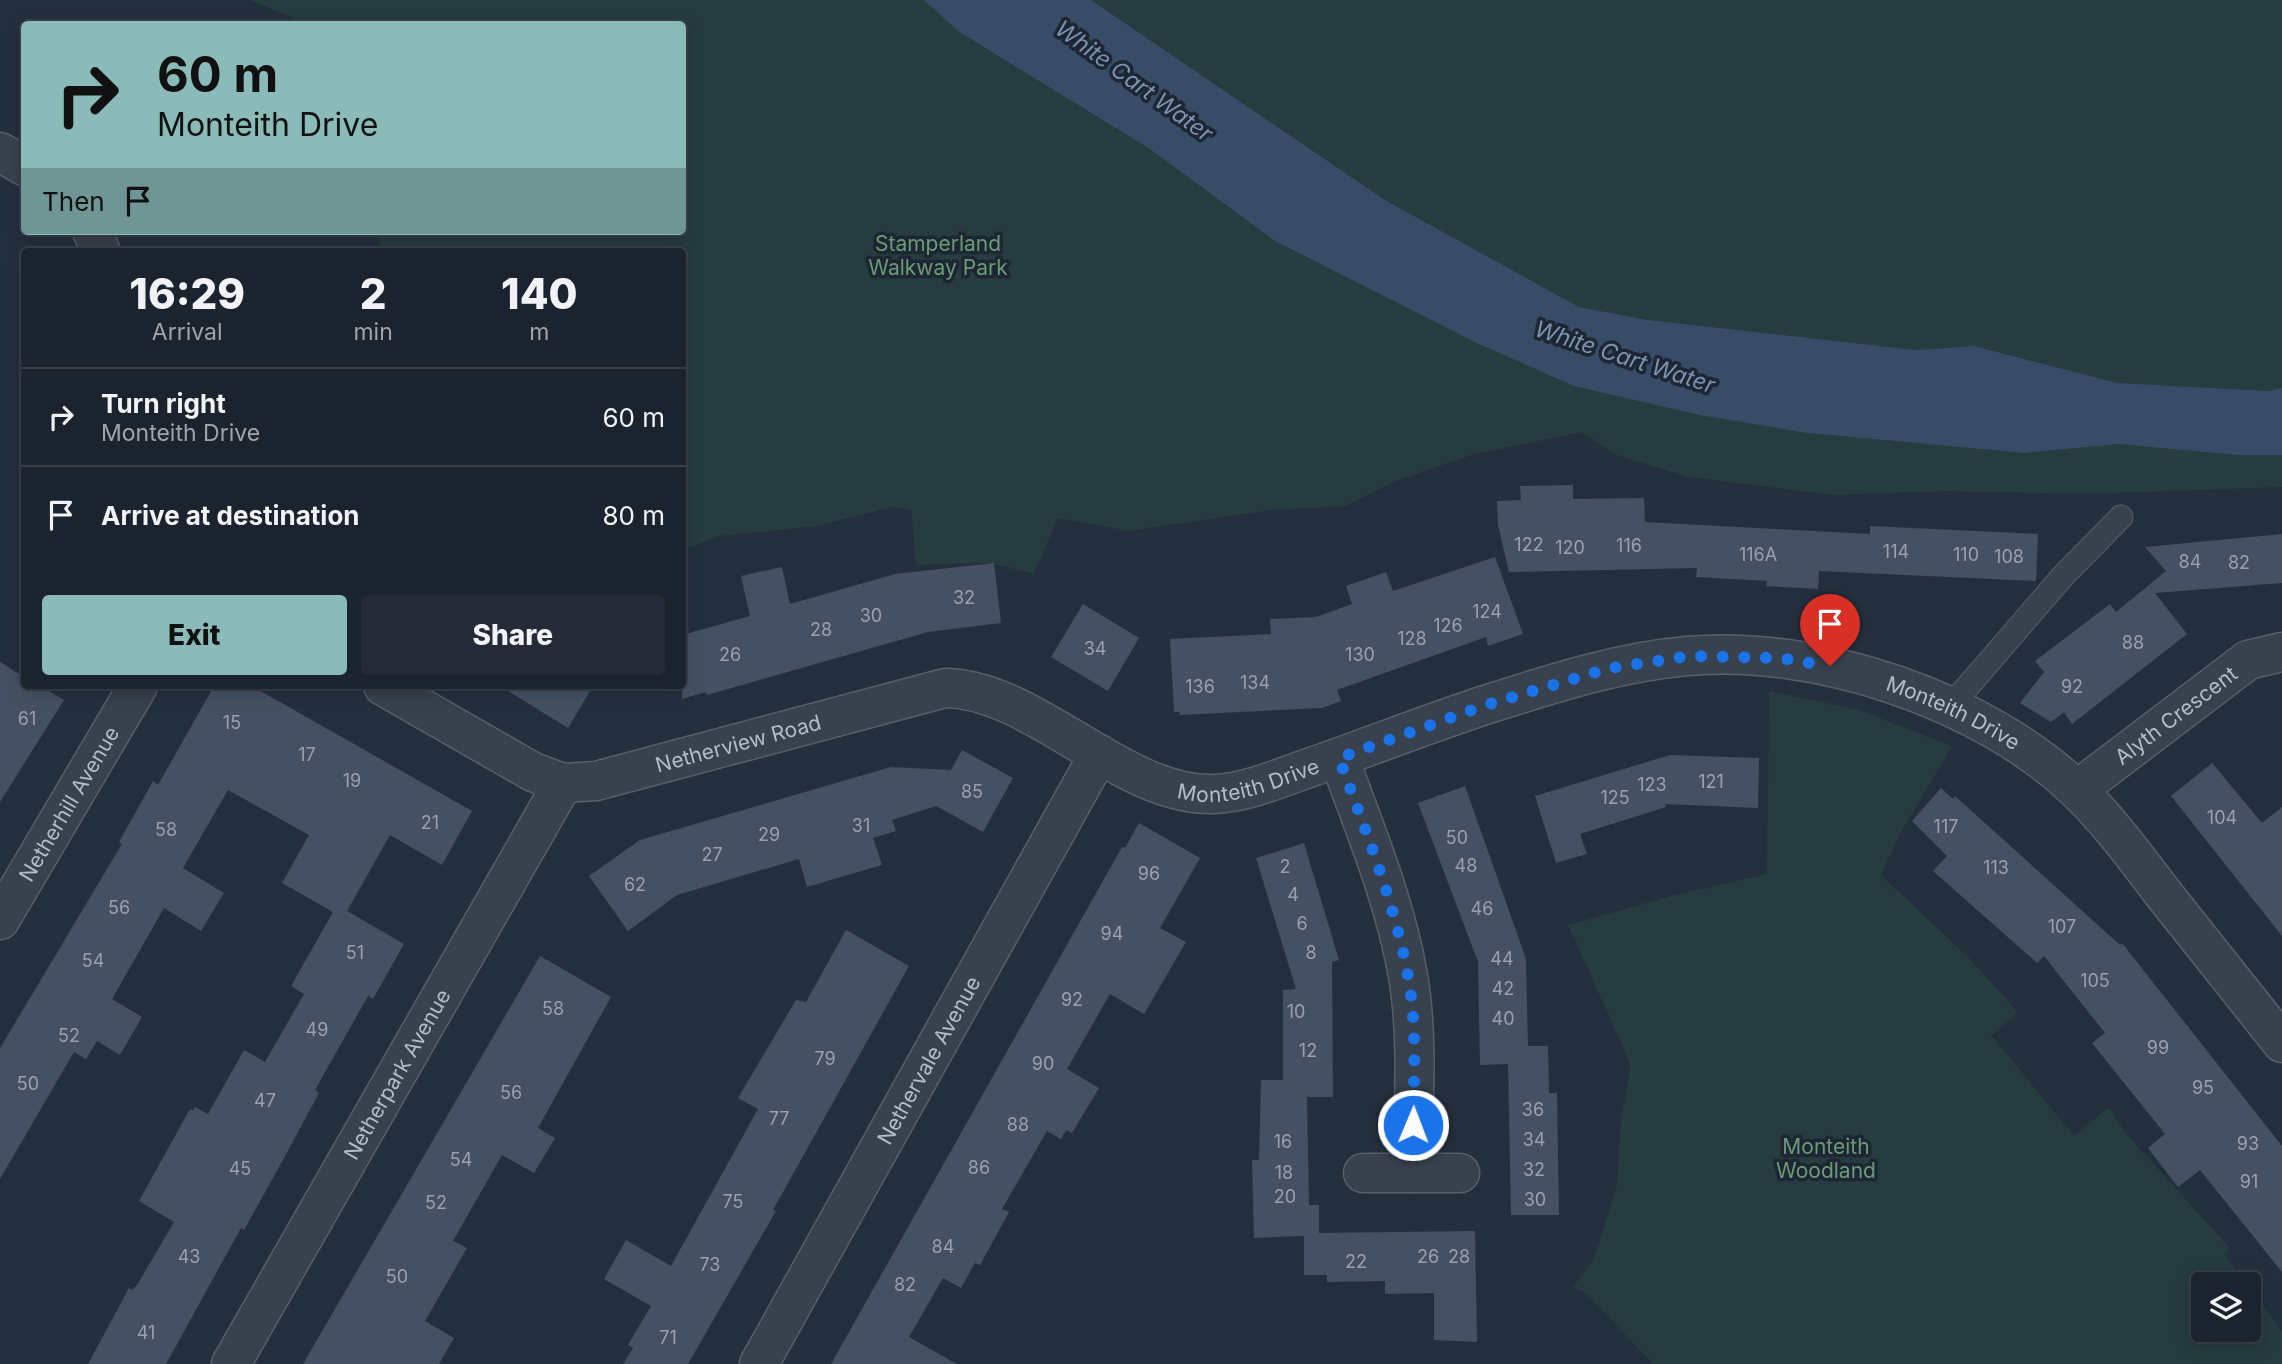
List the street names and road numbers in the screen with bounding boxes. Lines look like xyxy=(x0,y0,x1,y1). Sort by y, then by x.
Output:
street label: Alyth Crescent xyxy=(2110,660,2242,769)
street label: Monteith Drive xyxy=(1883,670,2025,755)
street label: Netherview Road xyxy=(653,709,824,777)
street label: Netherhill Avenue xyxy=(13,722,124,886)
street label: Monteith Drive xyxy=(1175,753,1322,807)
street label: Nethervale Avenue xyxy=(872,972,985,1148)
street label: Netherpark Avenue xyxy=(338,984,455,1164)

